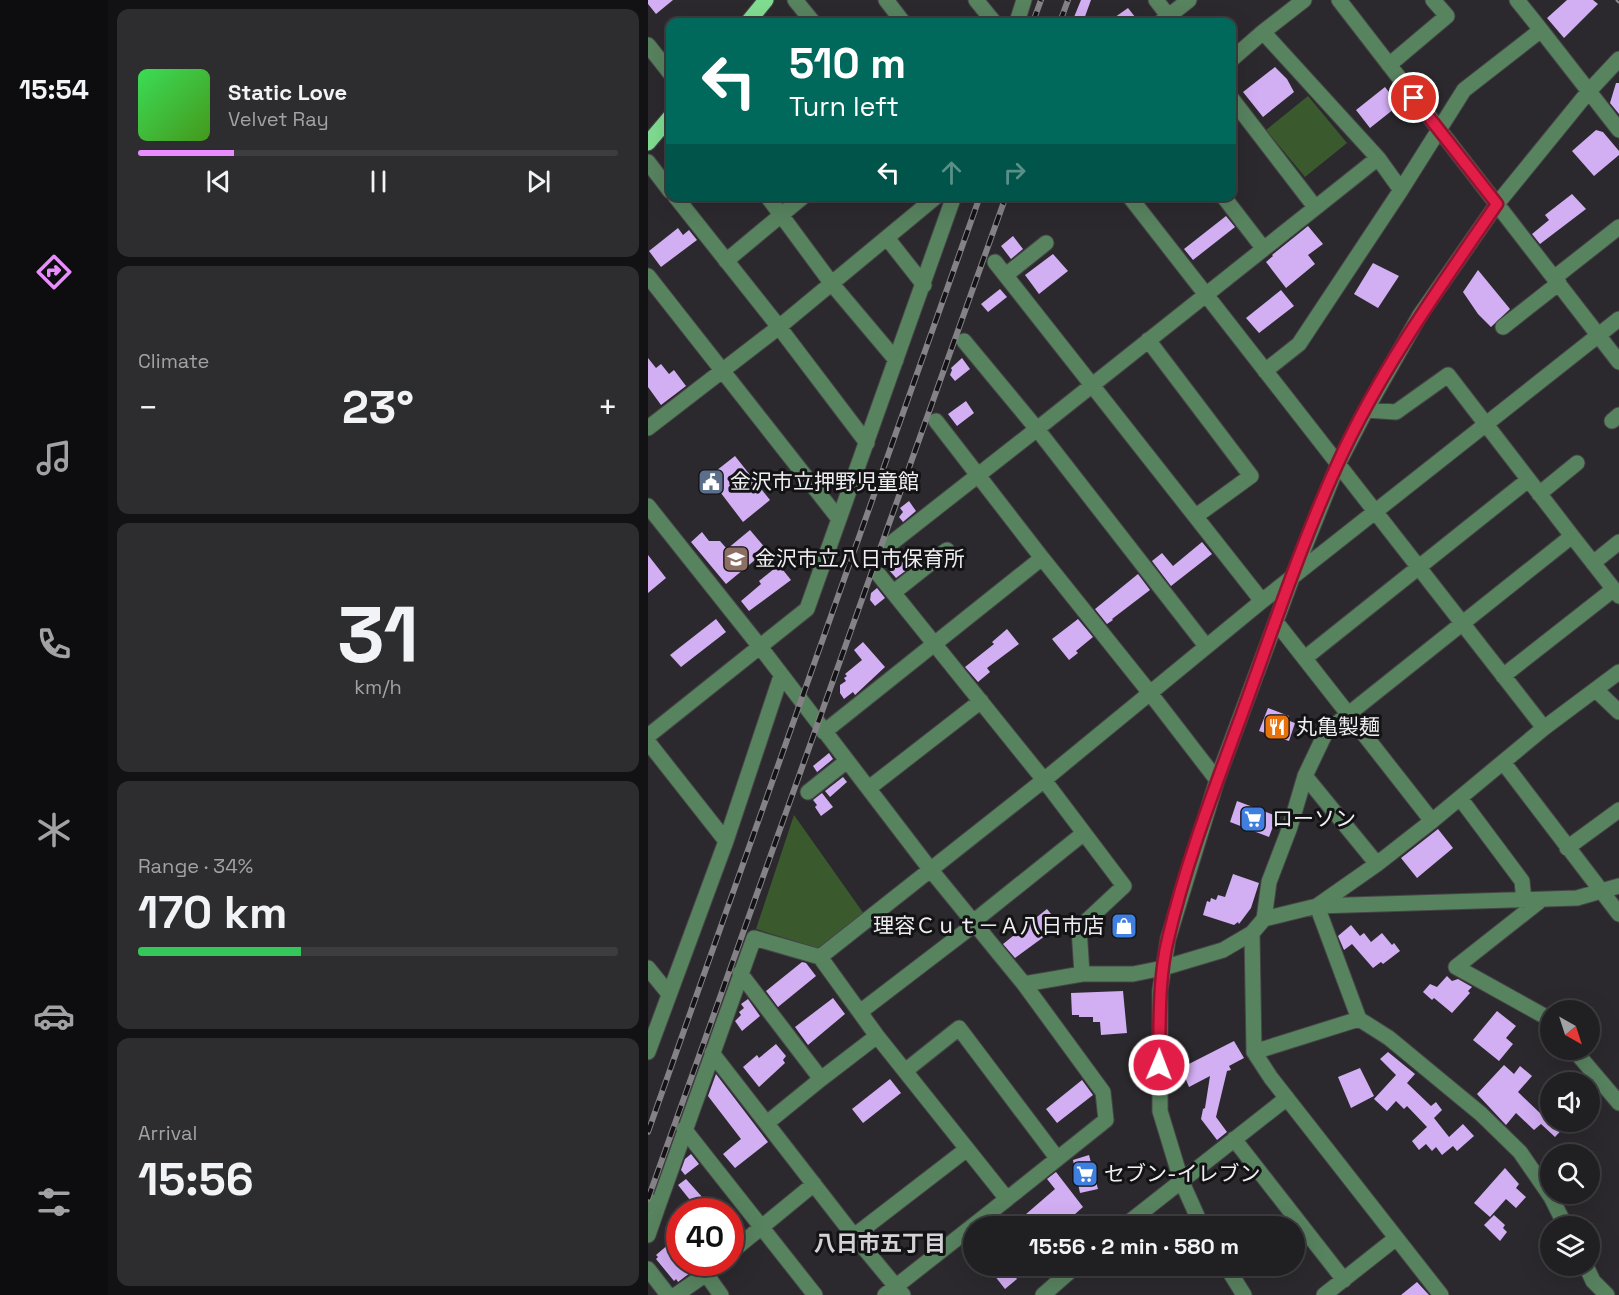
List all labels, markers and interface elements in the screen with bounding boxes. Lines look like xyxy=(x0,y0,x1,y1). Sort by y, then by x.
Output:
text: 510 m xyxy=(789,37,906,90)
icon: left xyxy=(690,42,768,120)
text: 15:54 xyxy=(19,72,89,107)
pin xyxy=(1388,72,1439,123)
text: Static Love xyxy=(228,78,347,106)
icon: arrive xyxy=(1397,81,1430,114)
text: Turn left xyxy=(789,89,899,124)
text: Velvet Ray xyxy=(228,106,329,132)
icon: left xyxy=(872,156,905,189)
icon: ahead xyxy=(935,156,968,189)
icon: right xyxy=(998,156,1031,189)
icon: previous xyxy=(202,165,235,198)
icon: pause xyxy=(362,165,395,198)
icon: next xyxy=(522,165,555,198)
icon: directions xyxy=(33,251,75,293)
text: Climate xyxy=(138,348,209,374)
text: 23° xyxy=(342,379,414,436)
text: − xyxy=(138,387,158,429)
text: + xyxy=(598,387,618,429)
icon: music xyxy=(33,437,75,479)
public building icon: 金沢市立押野児童館 xyxy=(696,467,726,497)
place label: 金沢市立押野児童館 xyxy=(730,468,919,495)
school or university icon: 金沢市立八日市保育所 xyxy=(721,544,751,574)
place label: 金沢市立八日市保育所 xyxy=(755,545,965,572)
text: 31 xyxy=(337,585,419,685)
icon: phone xyxy=(33,623,75,665)
text: km/h xyxy=(354,674,402,700)
restaurant icon: 丸亀製麺 xyxy=(1262,712,1292,742)
place label: 丸亀製麺 xyxy=(1296,713,1380,740)
supermarket icon: ローソン xyxy=(1238,804,1268,834)
place label: ローソン xyxy=(1272,805,1356,832)
icon: climate xyxy=(33,809,75,851)
text: Range · 34% xyxy=(138,853,253,879)
text: 170 km xyxy=(138,884,288,941)
shop icon: 理容Ｃｕｔ－Ａ八日市店 xyxy=(1109,911,1139,941)
place label: 理容Ｃｕｔ－Ａ八日市店 xyxy=(873,912,1104,939)
icon: car xyxy=(33,995,75,1037)
north arrow xyxy=(1540,1000,1600,1060)
map controls xyxy=(1540,1000,1600,1276)
position arrow xyxy=(1127,1033,1191,1097)
button: sound xyxy=(1540,1072,1600,1132)
text: Arrival xyxy=(138,1120,197,1146)
button: search xyxy=(1540,1144,1600,1204)
text: 15:56 xyxy=(138,1151,254,1208)
supermarket icon: セブン-イレブン xyxy=(1070,1159,1100,1189)
place label: セブン-イレブン xyxy=(1104,1160,1261,1187)
icon: filters xyxy=(33,1181,75,1223)
speed limit sign: 40 xyxy=(666,1198,744,1276)
button: layers xyxy=(1540,1216,1600,1276)
district label: 八日市五丁目 xyxy=(814,1229,946,1257)
text: 15:56 · 2 min · 580 m xyxy=(1029,1232,1239,1260)

